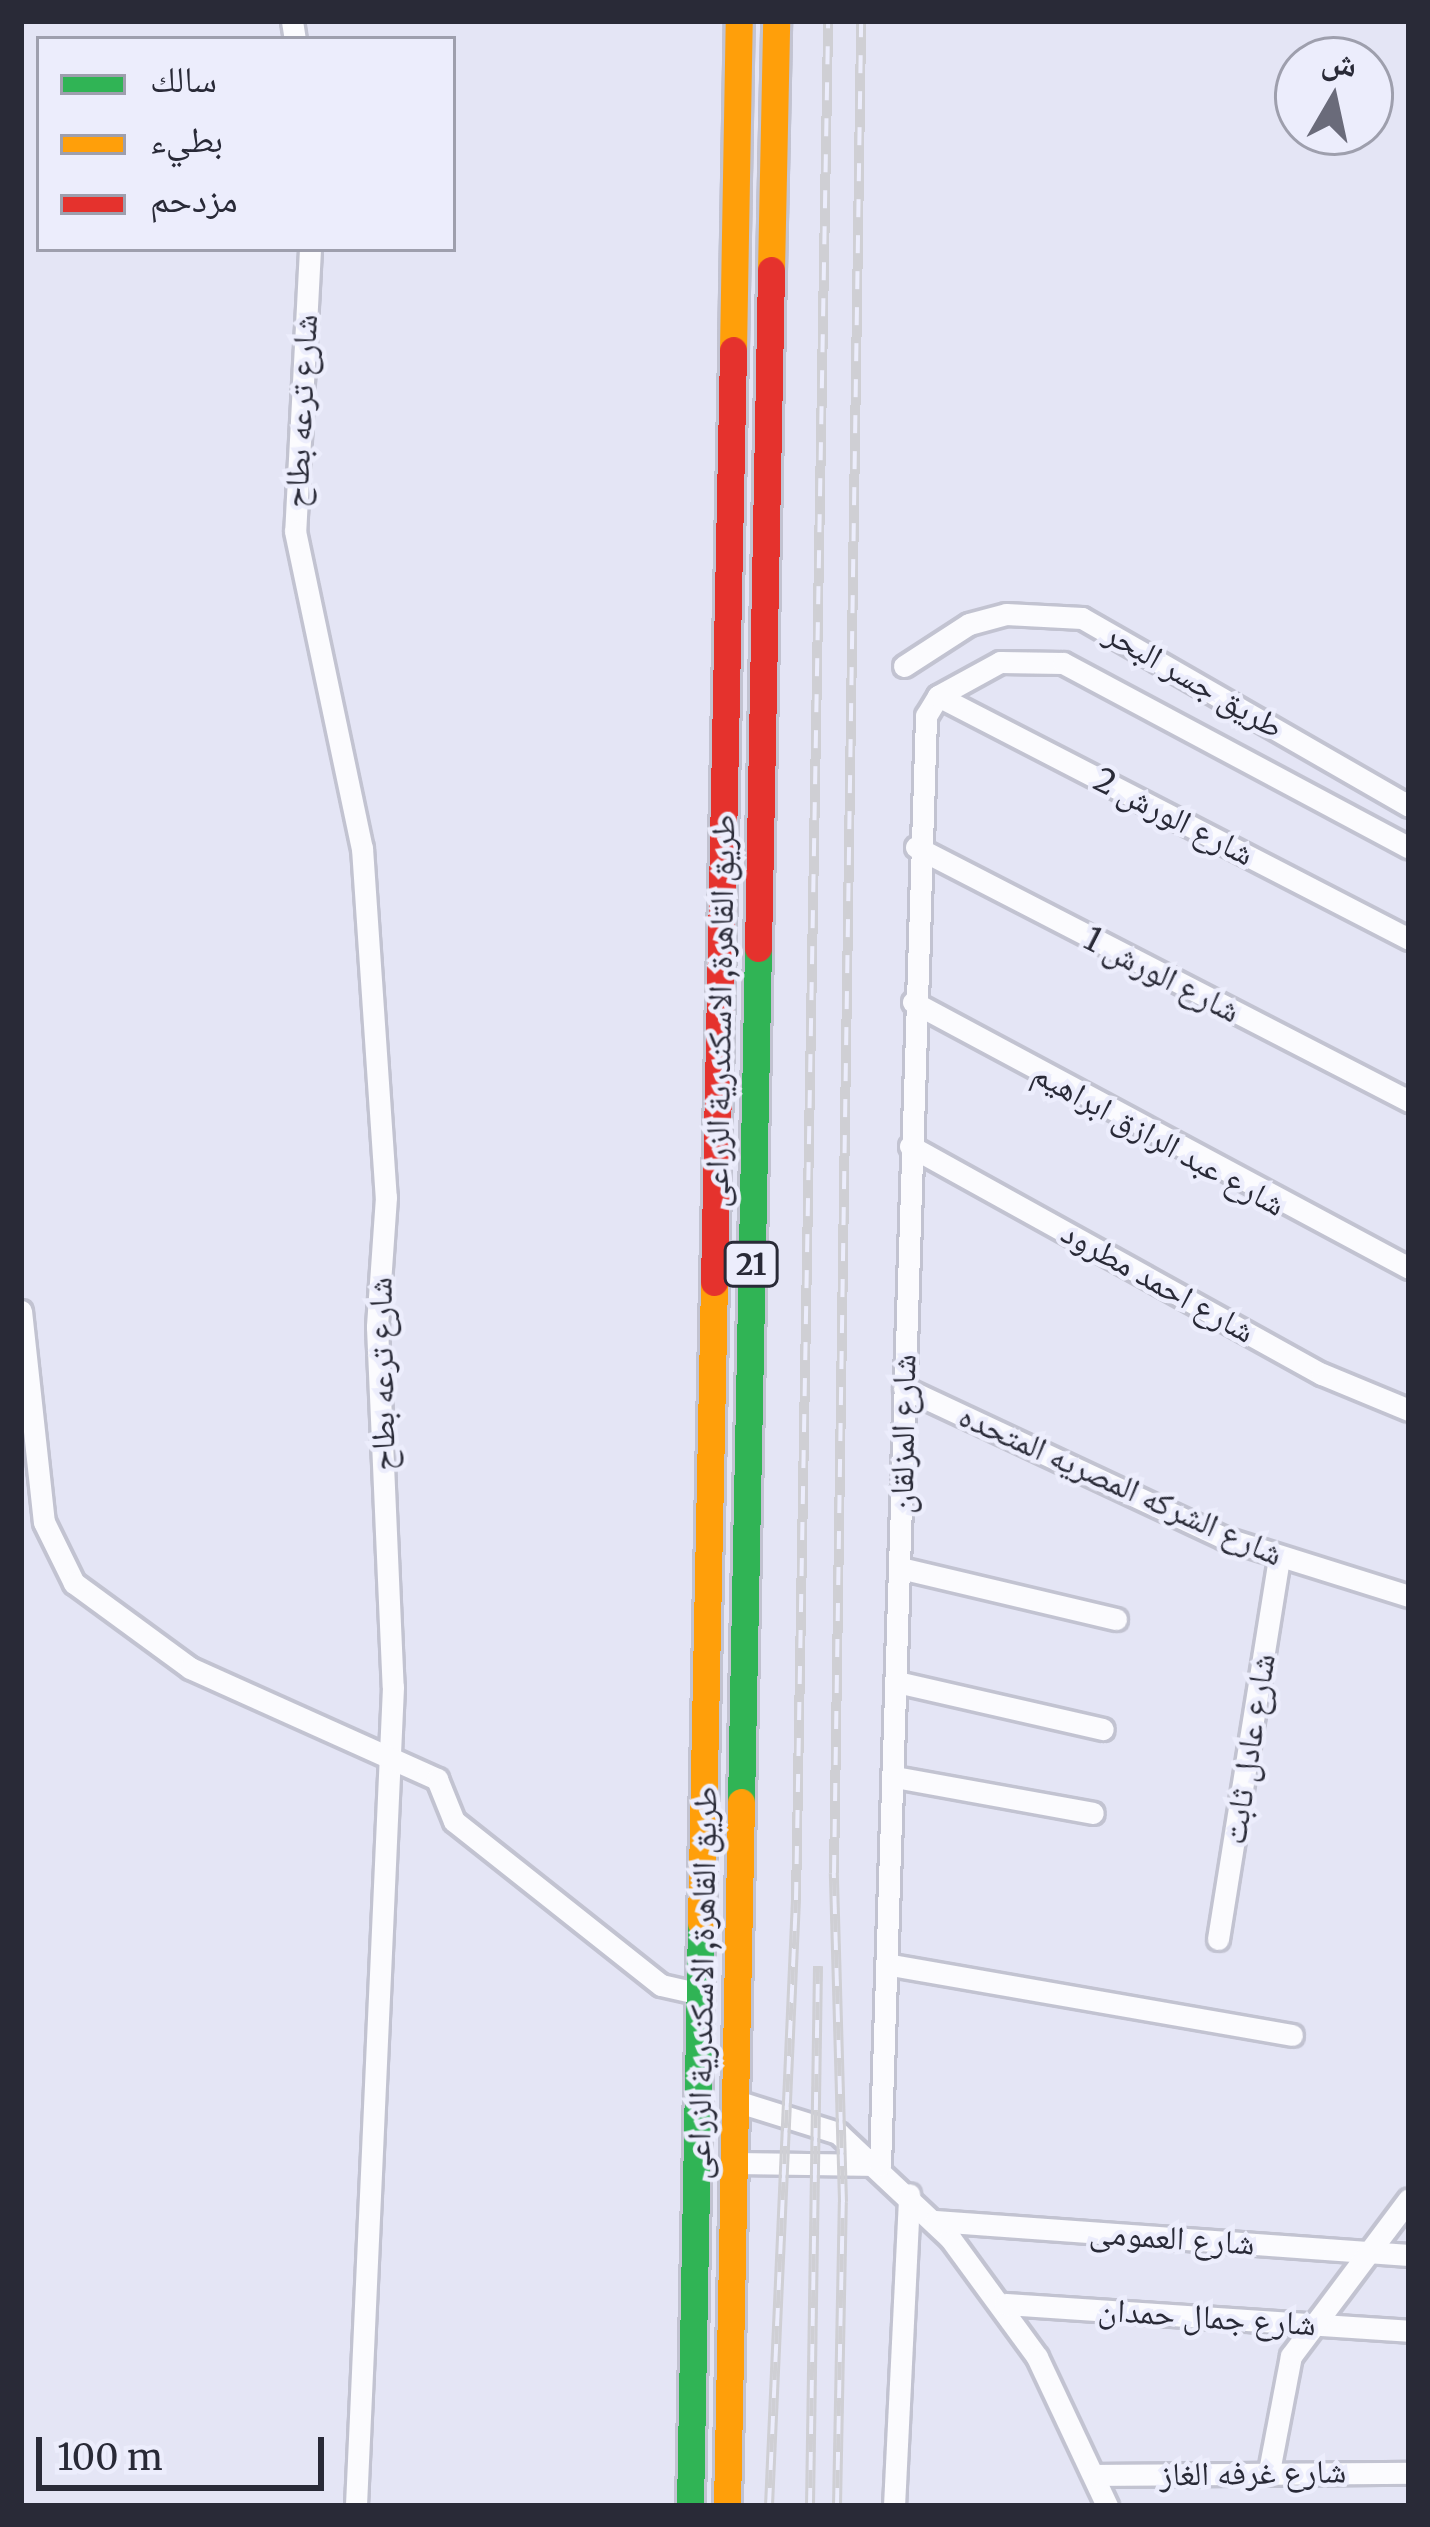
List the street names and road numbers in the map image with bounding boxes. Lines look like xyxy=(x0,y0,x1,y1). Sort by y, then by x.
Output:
street label: شارع ترعه بطاح xyxy=(276,313,326,509)
street label: طريق جسر البحر xyxy=(1098,613,1290,747)
street label: شارع الورش 2 xyxy=(1087,760,1261,874)
street label: طريق القاهرة, الاسكندرية الزراعى xyxy=(697,814,743,1208)
street label: شارع الورش 1 xyxy=(1077,919,1247,1031)
street label: شارع عبد الرازق ابراهيم xyxy=(1026,1053,1292,1225)
street label: شارع احمد مطرود xyxy=(1054,1213,1262,1351)
road number: 21 xyxy=(721,1240,781,1288)
street label: شارع ترعه بطاح xyxy=(361,1277,403,1471)
street label: شارع المزلقان xyxy=(882,1354,924,1514)
street label: شارع الشركه المصريه المتحده xyxy=(953,1396,1289,1574)
street label: شارع عادل ثابت xyxy=(1214,1651,1284,1847)
street label: طريق القاهرة, الاسكندرية الزراعى xyxy=(679,1786,725,2180)
street label: شارع العمومى xyxy=(1088,2212,1256,2264)
street label: شارع جمال حمدان xyxy=(1097,2290,1317,2344)
street label: شارع غرفه الغاز xyxy=(1159,2452,1347,2494)

